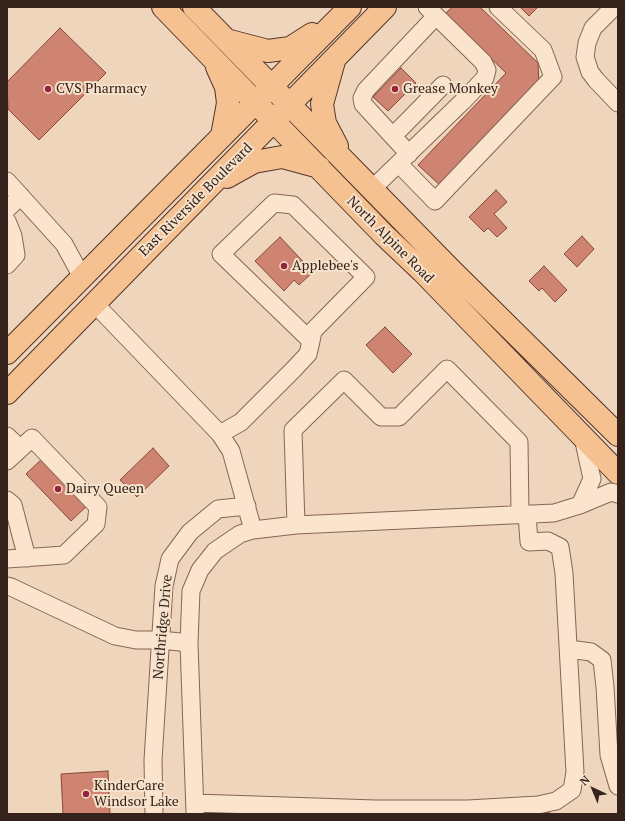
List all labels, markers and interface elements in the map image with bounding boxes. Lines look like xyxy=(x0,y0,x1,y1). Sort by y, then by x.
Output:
place label: CVS Pharmacy xyxy=(56,81,147,97)
place label: Grease Monkey xyxy=(403,81,498,97)
marker: CVS Pharmacy xyxy=(43,84,53,94)
marker: Grease Monkey xyxy=(390,84,400,94)
street label: East Riverside Boulevard xyxy=(136,140,256,260)
street label: North Alpine Road xyxy=(343,193,437,287)
place label: Applebee's xyxy=(292,258,359,274)
marker: Applebee's xyxy=(279,261,289,271)
place label: Dairy Queen xyxy=(66,481,144,497)
marker: Dairy Queen xyxy=(53,484,63,494)
street label: Northridge Drive xyxy=(150,574,176,680)
north arrow xyxy=(573,769,613,809)
text: N xyxy=(577,772,593,788)
place label: KinderCare Windsor Lake xyxy=(94,778,179,810)
marker: KinderCare Windsor Lake xyxy=(81,789,91,799)

